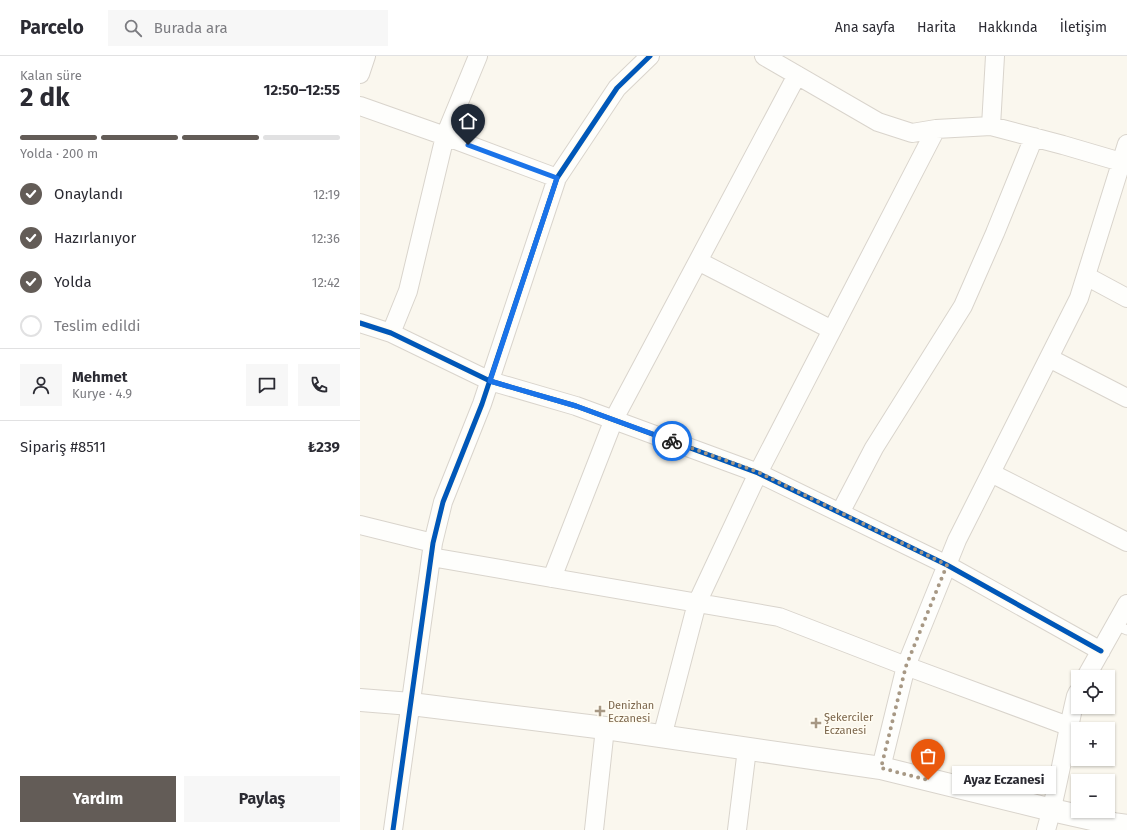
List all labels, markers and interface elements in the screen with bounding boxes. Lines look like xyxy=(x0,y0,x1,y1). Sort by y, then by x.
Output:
search box xyxy=(108,10,388,46)
text: Parcelo xyxy=(20,16,84,39)
icon: search xyxy=(122,17,144,39)
text: Burada ara xyxy=(154,19,228,37)
text: Ana sayfa xyxy=(835,19,895,36)
text: Harita xyxy=(917,19,956,36)
text: Hakkında xyxy=(978,19,1038,36)
text: İletişim xyxy=(1060,19,1107,36)
text: Kalan süre xyxy=(20,68,82,83)
text: 12:50–12:55 xyxy=(264,81,340,99)
text: 2 dk xyxy=(20,82,70,113)
pin xyxy=(451,104,485,145)
icon: home xyxy=(457,110,479,132)
text: Yolda · 200 m xyxy=(20,146,98,161)
icon: check xyxy=(20,183,42,205)
text: Onaylandı xyxy=(54,185,123,203)
text: 12:19 xyxy=(313,187,340,202)
icon: check xyxy=(20,227,42,249)
text: Hazırlanıyor xyxy=(54,229,136,247)
text: 12:36 xyxy=(311,231,340,246)
icon: check xyxy=(20,271,42,293)
text: Yolda xyxy=(54,273,92,291)
text: 12:42 xyxy=(312,275,340,290)
text: Teslim edildi xyxy=(54,317,140,335)
button: person xyxy=(20,364,62,406)
button: chat xyxy=(246,364,288,406)
button: phone xyxy=(298,364,340,406)
text: Mehmet xyxy=(72,368,127,386)
text: Kurye · 4.9 xyxy=(72,386,132,401)
courier xyxy=(652,421,692,461)
icon: bike xyxy=(661,430,683,452)
text: Sipariş #8511 xyxy=(20,438,106,456)
text: ₺239 xyxy=(308,438,340,456)
map controls xyxy=(1071,670,1115,818)
button: locate xyxy=(1071,670,1115,714)
place label: Denizhan Eczanesi xyxy=(608,699,654,725)
marker: Denizhan Eczanesi xyxy=(595,706,605,716)
place label: Şekerciler Eczanesi xyxy=(824,711,874,737)
marker: Şekerciler Eczanesi xyxy=(811,718,821,728)
button: + xyxy=(1071,722,1115,766)
pin xyxy=(911,739,945,780)
icon: bag xyxy=(917,745,939,767)
callout: Ayaz Eczanesi xyxy=(952,766,1056,794)
text: Ayaz Eczanesi xyxy=(964,772,1044,787)
button: − xyxy=(1071,774,1115,818)
button: Yardım xyxy=(20,776,176,822)
button: Paylaş xyxy=(184,776,340,822)

